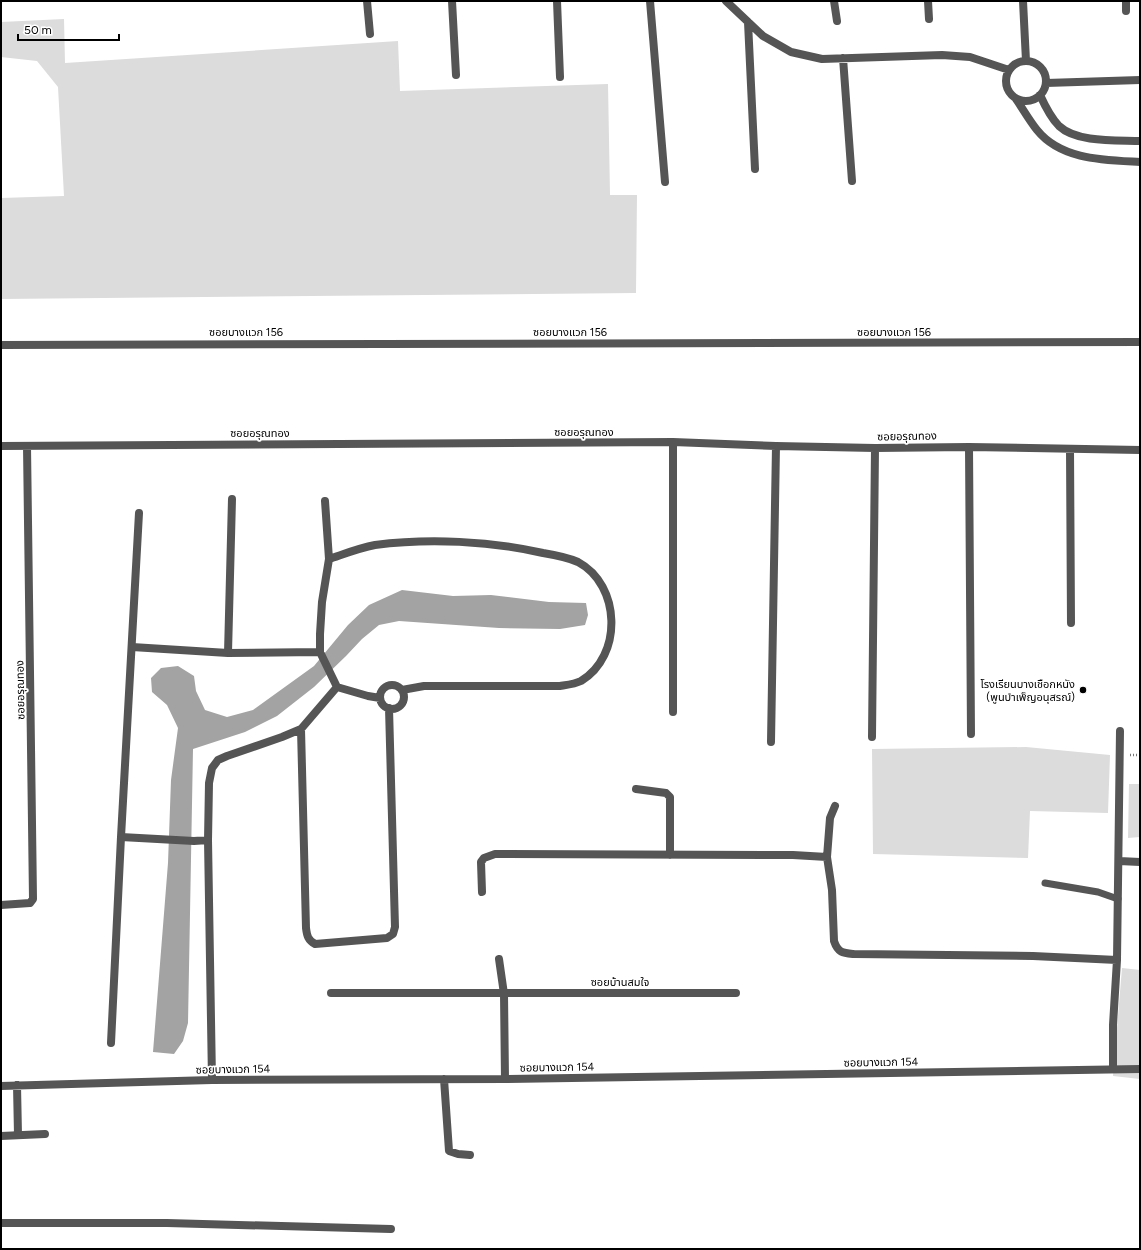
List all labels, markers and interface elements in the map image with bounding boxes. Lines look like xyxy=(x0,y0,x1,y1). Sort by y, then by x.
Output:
scale bar xyxy=(18,16,119,42)
text: 50 m xyxy=(24,23,52,37)
street label: ซอยบางแวก 156 xyxy=(209,326,283,339)
street label: ซอยบางแวก 156 xyxy=(533,326,607,339)
street label: ซอยบางแวก 156 xyxy=(857,326,931,339)
street label: ซอยอรุณทอง xyxy=(554,426,614,439)
street label: ซอยอรุณทอง xyxy=(230,427,290,440)
street label: ซอยอรุณทอง xyxy=(877,429,937,444)
street label: ซอยอรุณทอง xyxy=(13,660,28,720)
place label: โรงเรียนบางเชือกหนัง (พูนบำเพ็ญอนุสรณ์) xyxy=(980,678,1075,704)
marker: โรงเรียนบางเชือกหนัง (พูนบำเพ็ญอนุสรณ์) xyxy=(1078,685,1088,695)
street label: ซอยบ้านสมใจ xyxy=(591,976,649,989)
street label: ซอยบางแวก 154 xyxy=(844,1055,919,1070)
street label: ซอยบางแวก 154 xyxy=(520,1060,595,1075)
street label: ซอยบางแวก 154 xyxy=(196,1062,271,1077)

